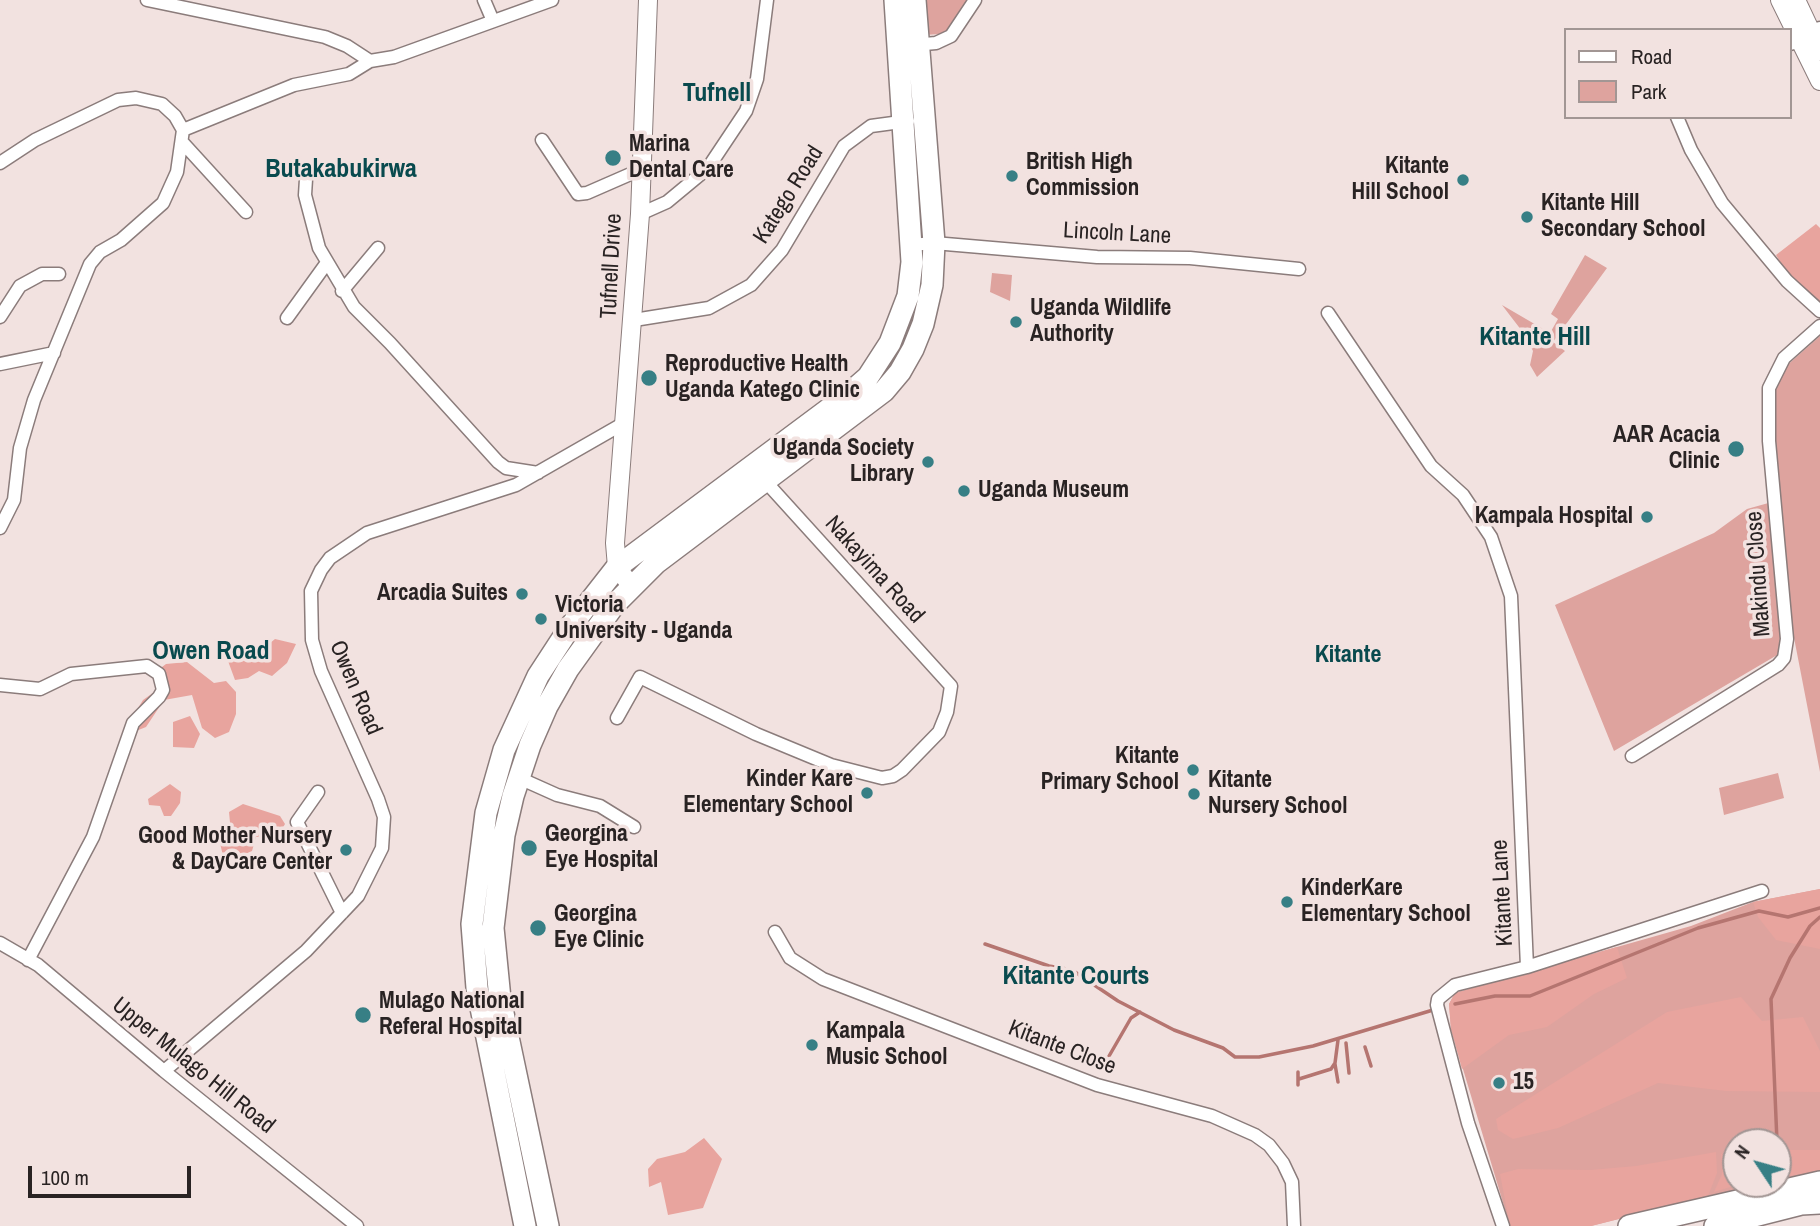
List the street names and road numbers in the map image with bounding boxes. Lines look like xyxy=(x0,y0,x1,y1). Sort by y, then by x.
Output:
street label: Katego Road xyxy=(748,141,830,249)
street label: Tufnell Drive xyxy=(595,213,629,319)
street label: Lincoln Lane xyxy=(1062,217,1172,251)
street label: Makindu Close xyxy=(1741,510,1777,638)
street label: Nakayima Road xyxy=(819,511,929,629)
street label: Owen Road xyxy=(323,637,387,739)
street label: Kitante Lane xyxy=(1486,839,1520,947)
street label: Upper Mulago Hill Road xyxy=(106,992,280,1140)
street label: Kitante Close xyxy=(1004,1015,1120,1081)

